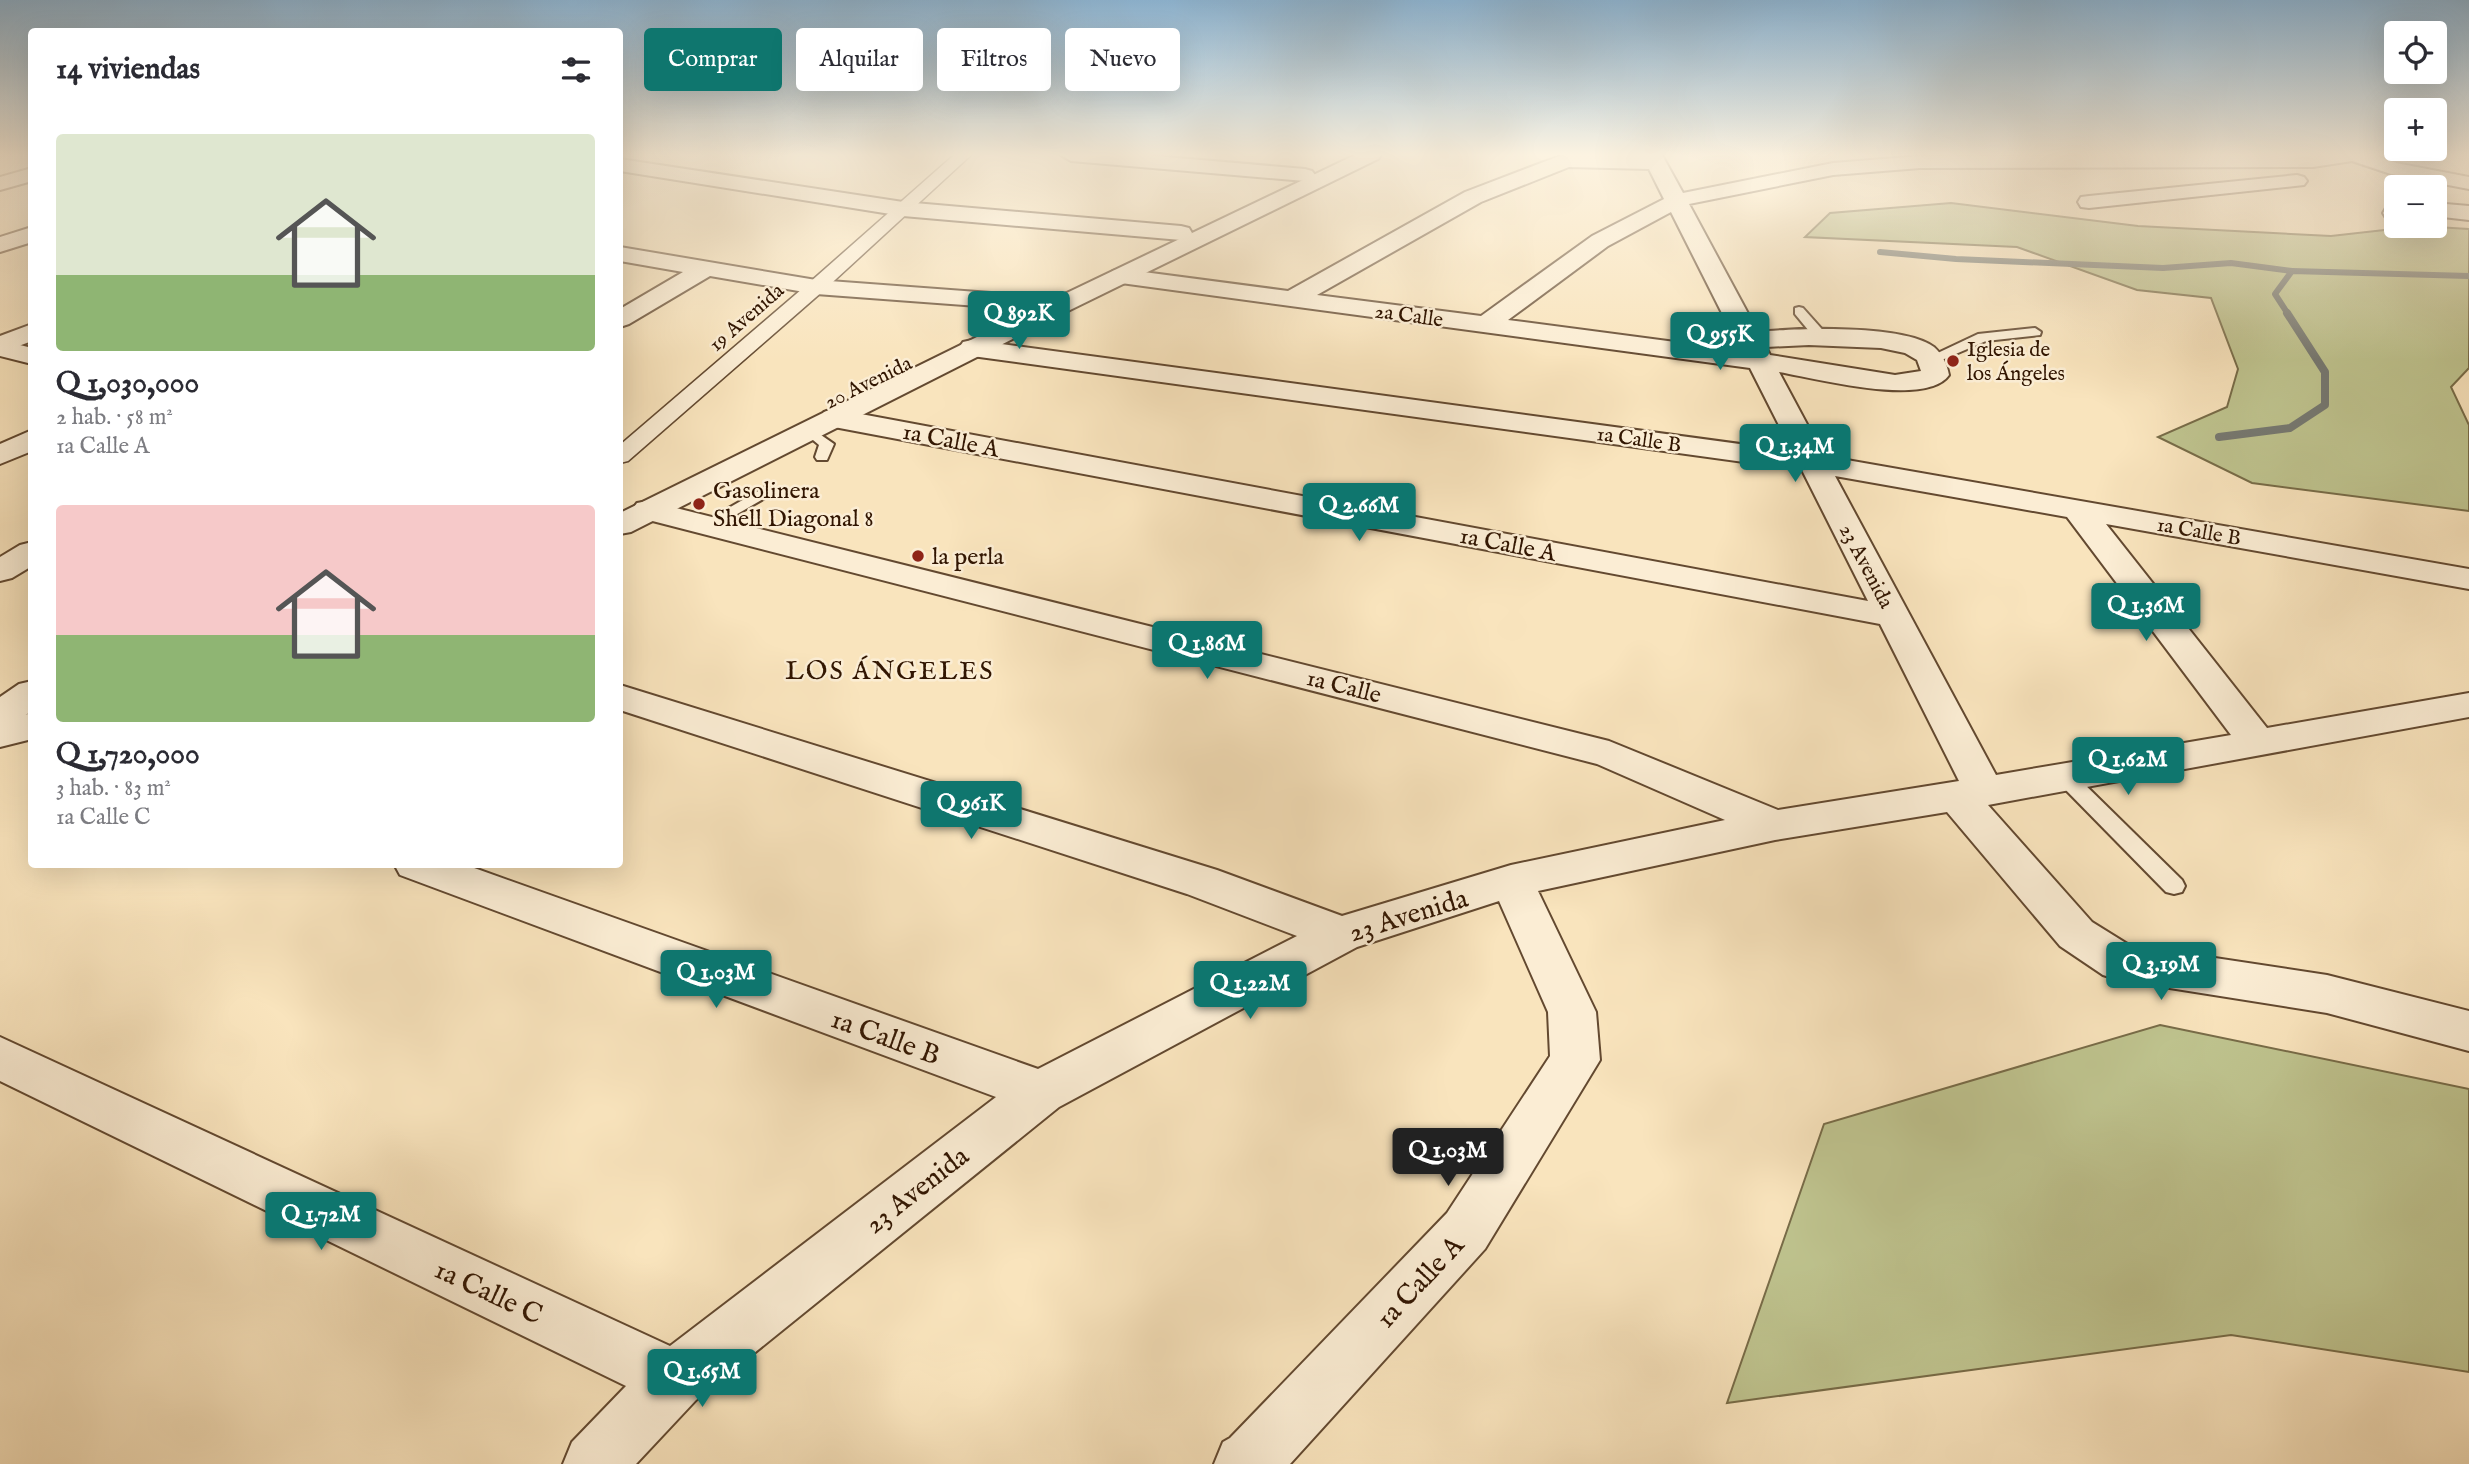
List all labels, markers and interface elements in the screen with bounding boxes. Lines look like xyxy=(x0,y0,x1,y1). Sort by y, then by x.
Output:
map controls xyxy=(2384,21,2447,238)
button: locate xyxy=(2384,21,2447,84)
chip: Comprar xyxy=(644,28,782,91)
chip: Alquilar xyxy=(796,28,923,91)
chip: Filtros xyxy=(937,28,1051,91)
chip: Nuevo xyxy=(1065,28,1180,91)
text: 14 viviendas xyxy=(56,51,200,89)
icon: filters xyxy=(557,51,595,89)
button: + xyxy=(2384,98,2447,161)
button: − xyxy=(2384,175,2447,238)
icon: home xyxy=(263,180,389,306)
street label: 19 Avenida xyxy=(704,277,791,358)
pin: Q 892K xyxy=(962,292,1076,351)
street label: 2a Calle xyxy=(1373,298,1445,335)
text: Q 892K xyxy=(984,299,1054,328)
pin: Q 955K xyxy=(1663,312,1777,372)
text: Q 955K xyxy=(1686,320,1754,349)
place label: Iglesia de los Ángeles xyxy=(1967,337,2065,388)
street label: 20 Avenida xyxy=(820,350,918,416)
marker: Iglesia de los Ángeles xyxy=(1945,353,1961,369)
text: Q 1,030,000 xyxy=(56,365,199,403)
text: 2 hab. · 58 m² xyxy=(56,403,173,432)
street label: 1a Calle A xyxy=(900,417,1002,466)
street label: 1a Calle B xyxy=(1595,421,1683,460)
pin: Q 1.34M xyxy=(1730,424,1860,484)
text: 1a Calle A xyxy=(56,432,150,461)
text: Q 1.34M xyxy=(1756,432,1834,461)
place label: Gasolinera Shell Diagonal 8 xyxy=(713,476,874,535)
pin: Q 2.66M xyxy=(1294,484,1424,543)
text: Q 2.66M xyxy=(1319,491,1399,520)
marker: Gasolinera Shell Diagonal 8 xyxy=(691,496,707,512)
street label: 1a Calle B xyxy=(2154,512,2243,553)
street label: 23 Avenida xyxy=(1832,520,1900,614)
street label: 1a Calle A xyxy=(1457,521,1559,570)
place label: la perla xyxy=(932,542,1005,573)
marker: la perla xyxy=(910,548,926,564)
icon: home xyxy=(263,551,389,677)
pin: Q 1.36M xyxy=(2081,584,2211,643)
text: Q 1.36M xyxy=(2107,591,2185,620)
pin: Q 1.86M xyxy=(1142,622,1272,681)
text: Q 1.86M xyxy=(1168,629,1246,658)
district label: LOS ÁNGELES xyxy=(785,655,995,688)
street label: 1a Calle xyxy=(1303,663,1384,712)
text: Q 1,720,000 xyxy=(56,736,200,774)
pin: Q 1.62M xyxy=(2063,738,2193,797)
text: Q 1.62M xyxy=(2088,745,2168,774)
text: 3 hab. · 83 m² xyxy=(56,774,171,803)
pin: Q 961K xyxy=(914,782,1028,841)
text: Q 961K xyxy=(937,789,1005,818)
text: 1a Calle C xyxy=(56,803,150,832)
street label: 23 Avenida xyxy=(1345,881,1473,951)
pin: Q 3.19M xyxy=(2096,942,2226,1002)
pin: Q 1.03M xyxy=(651,950,781,1010)
text: Q 3.19M xyxy=(2122,950,2200,979)
text: Q 1.03M xyxy=(677,958,755,987)
pin: Q 1.22M xyxy=(1185,962,1315,1021)
text: Q 1.22M xyxy=(1210,969,1290,998)
street label: 1a Calle B xyxy=(826,1003,944,1074)
pin: Q 1.03M xyxy=(1383,1128,1513,1188)
text: Q 1.03M xyxy=(1409,1136,1487,1165)
street label: 23 Avenida xyxy=(858,1139,977,1242)
pin: Q 1.72M xyxy=(256,1192,386,1252)
text: Q 1.72M xyxy=(281,1200,361,1229)
street label: 1a Calle A xyxy=(1369,1228,1473,1336)
street label: 1a Calle C xyxy=(428,1253,547,1333)
pin: Q 1.65M xyxy=(637,1350,767,1409)
text: Q 1.65M xyxy=(663,1357,741,1386)

